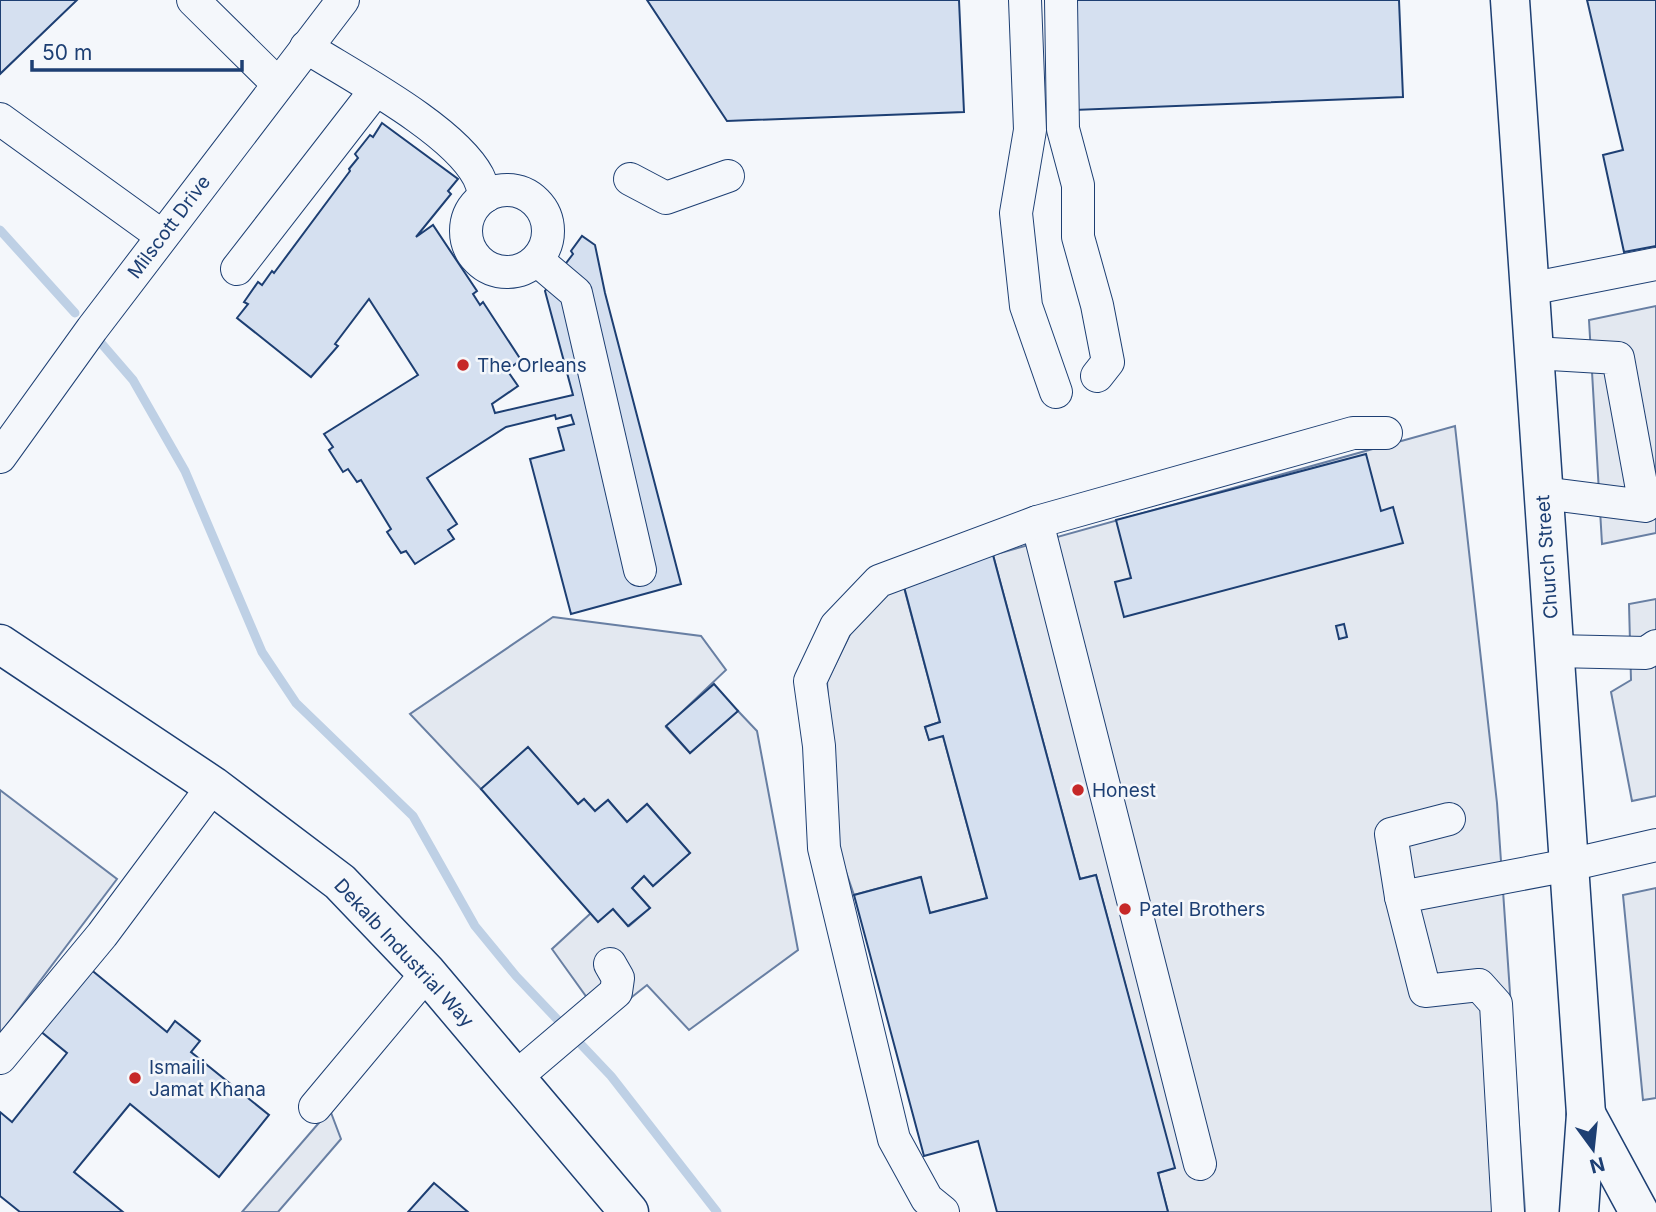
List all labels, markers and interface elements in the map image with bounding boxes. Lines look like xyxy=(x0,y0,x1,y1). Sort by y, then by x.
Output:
scale bar xyxy=(32,28,242,72)
text: 50 m xyxy=(42,40,92,65)
street label: Milscott Drive xyxy=(123,171,215,283)
place label: The Orleans xyxy=(477,354,587,377)
marker: The Orleans xyxy=(455,357,471,373)
street label: Church Street xyxy=(1531,494,1563,620)
place label: Honest xyxy=(1092,779,1156,802)
marker: Honest xyxy=(1070,782,1086,798)
street label: Dekalb Industrial Way xyxy=(329,874,479,1032)
place label: Patel Brothers xyxy=(1139,898,1265,921)
marker: Patel Brothers xyxy=(1117,901,1133,917)
place label: Ismaili Jamat Khana xyxy=(149,1056,266,1101)
marker: Ismaili Jamat Khana xyxy=(127,1070,143,1086)
north arrow xyxy=(1558,1114,1628,1184)
text: N xyxy=(1587,1152,1607,1178)

